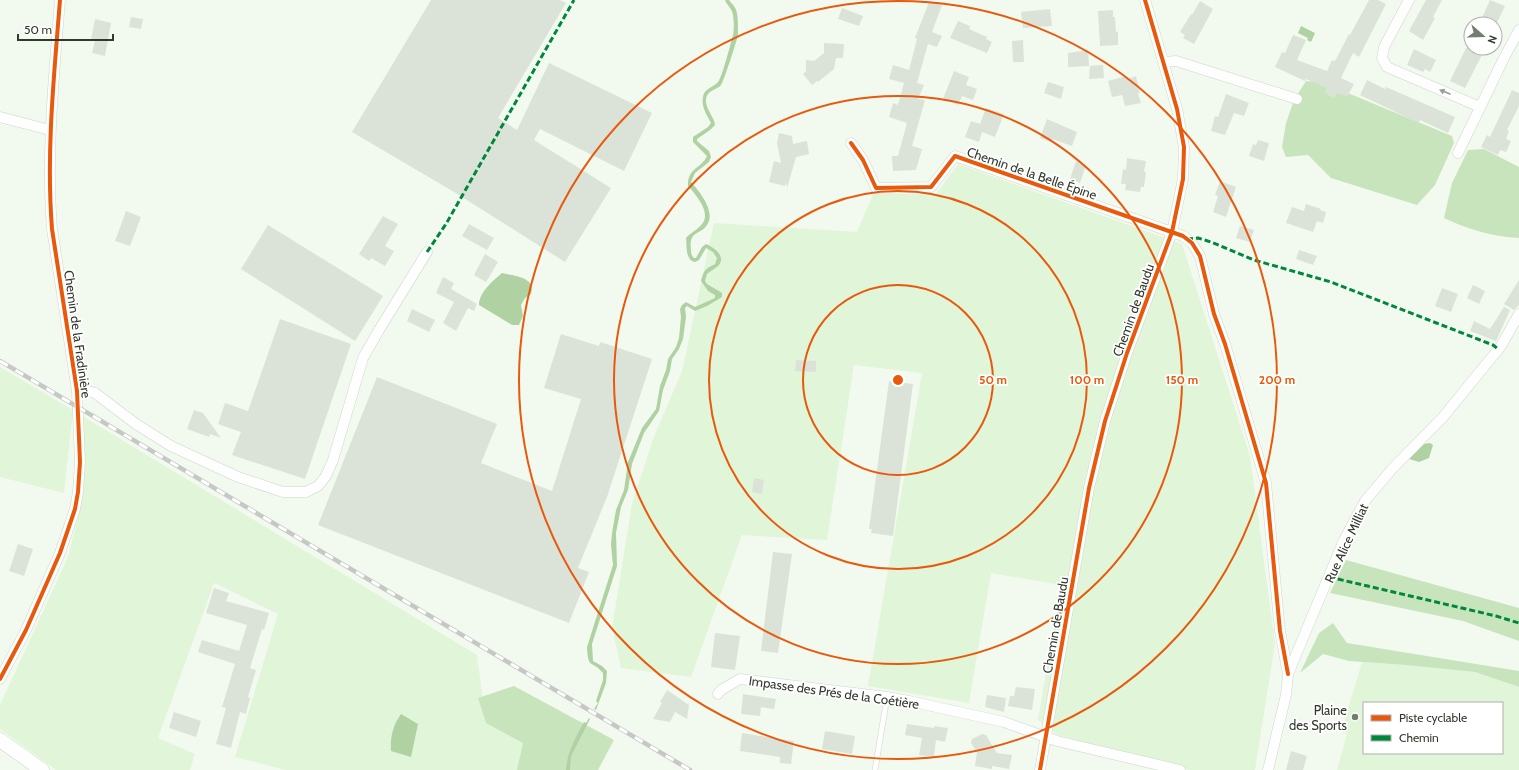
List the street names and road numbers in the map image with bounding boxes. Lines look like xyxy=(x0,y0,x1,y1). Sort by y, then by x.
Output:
street label: Chemin de la Belle Épine xyxy=(965,142,1100,203)
street label: Chemin de Baudu xyxy=(1109,261,1157,359)
street label: Chemin de la Fradinière xyxy=(61,269,95,399)
street label: Rue Alice Milliat xyxy=(1321,500,1372,585)
street label: Chemin de Baudu xyxy=(1039,575,1071,674)
street label: Impasse des Prés de la Coétière xyxy=(748,672,921,712)

